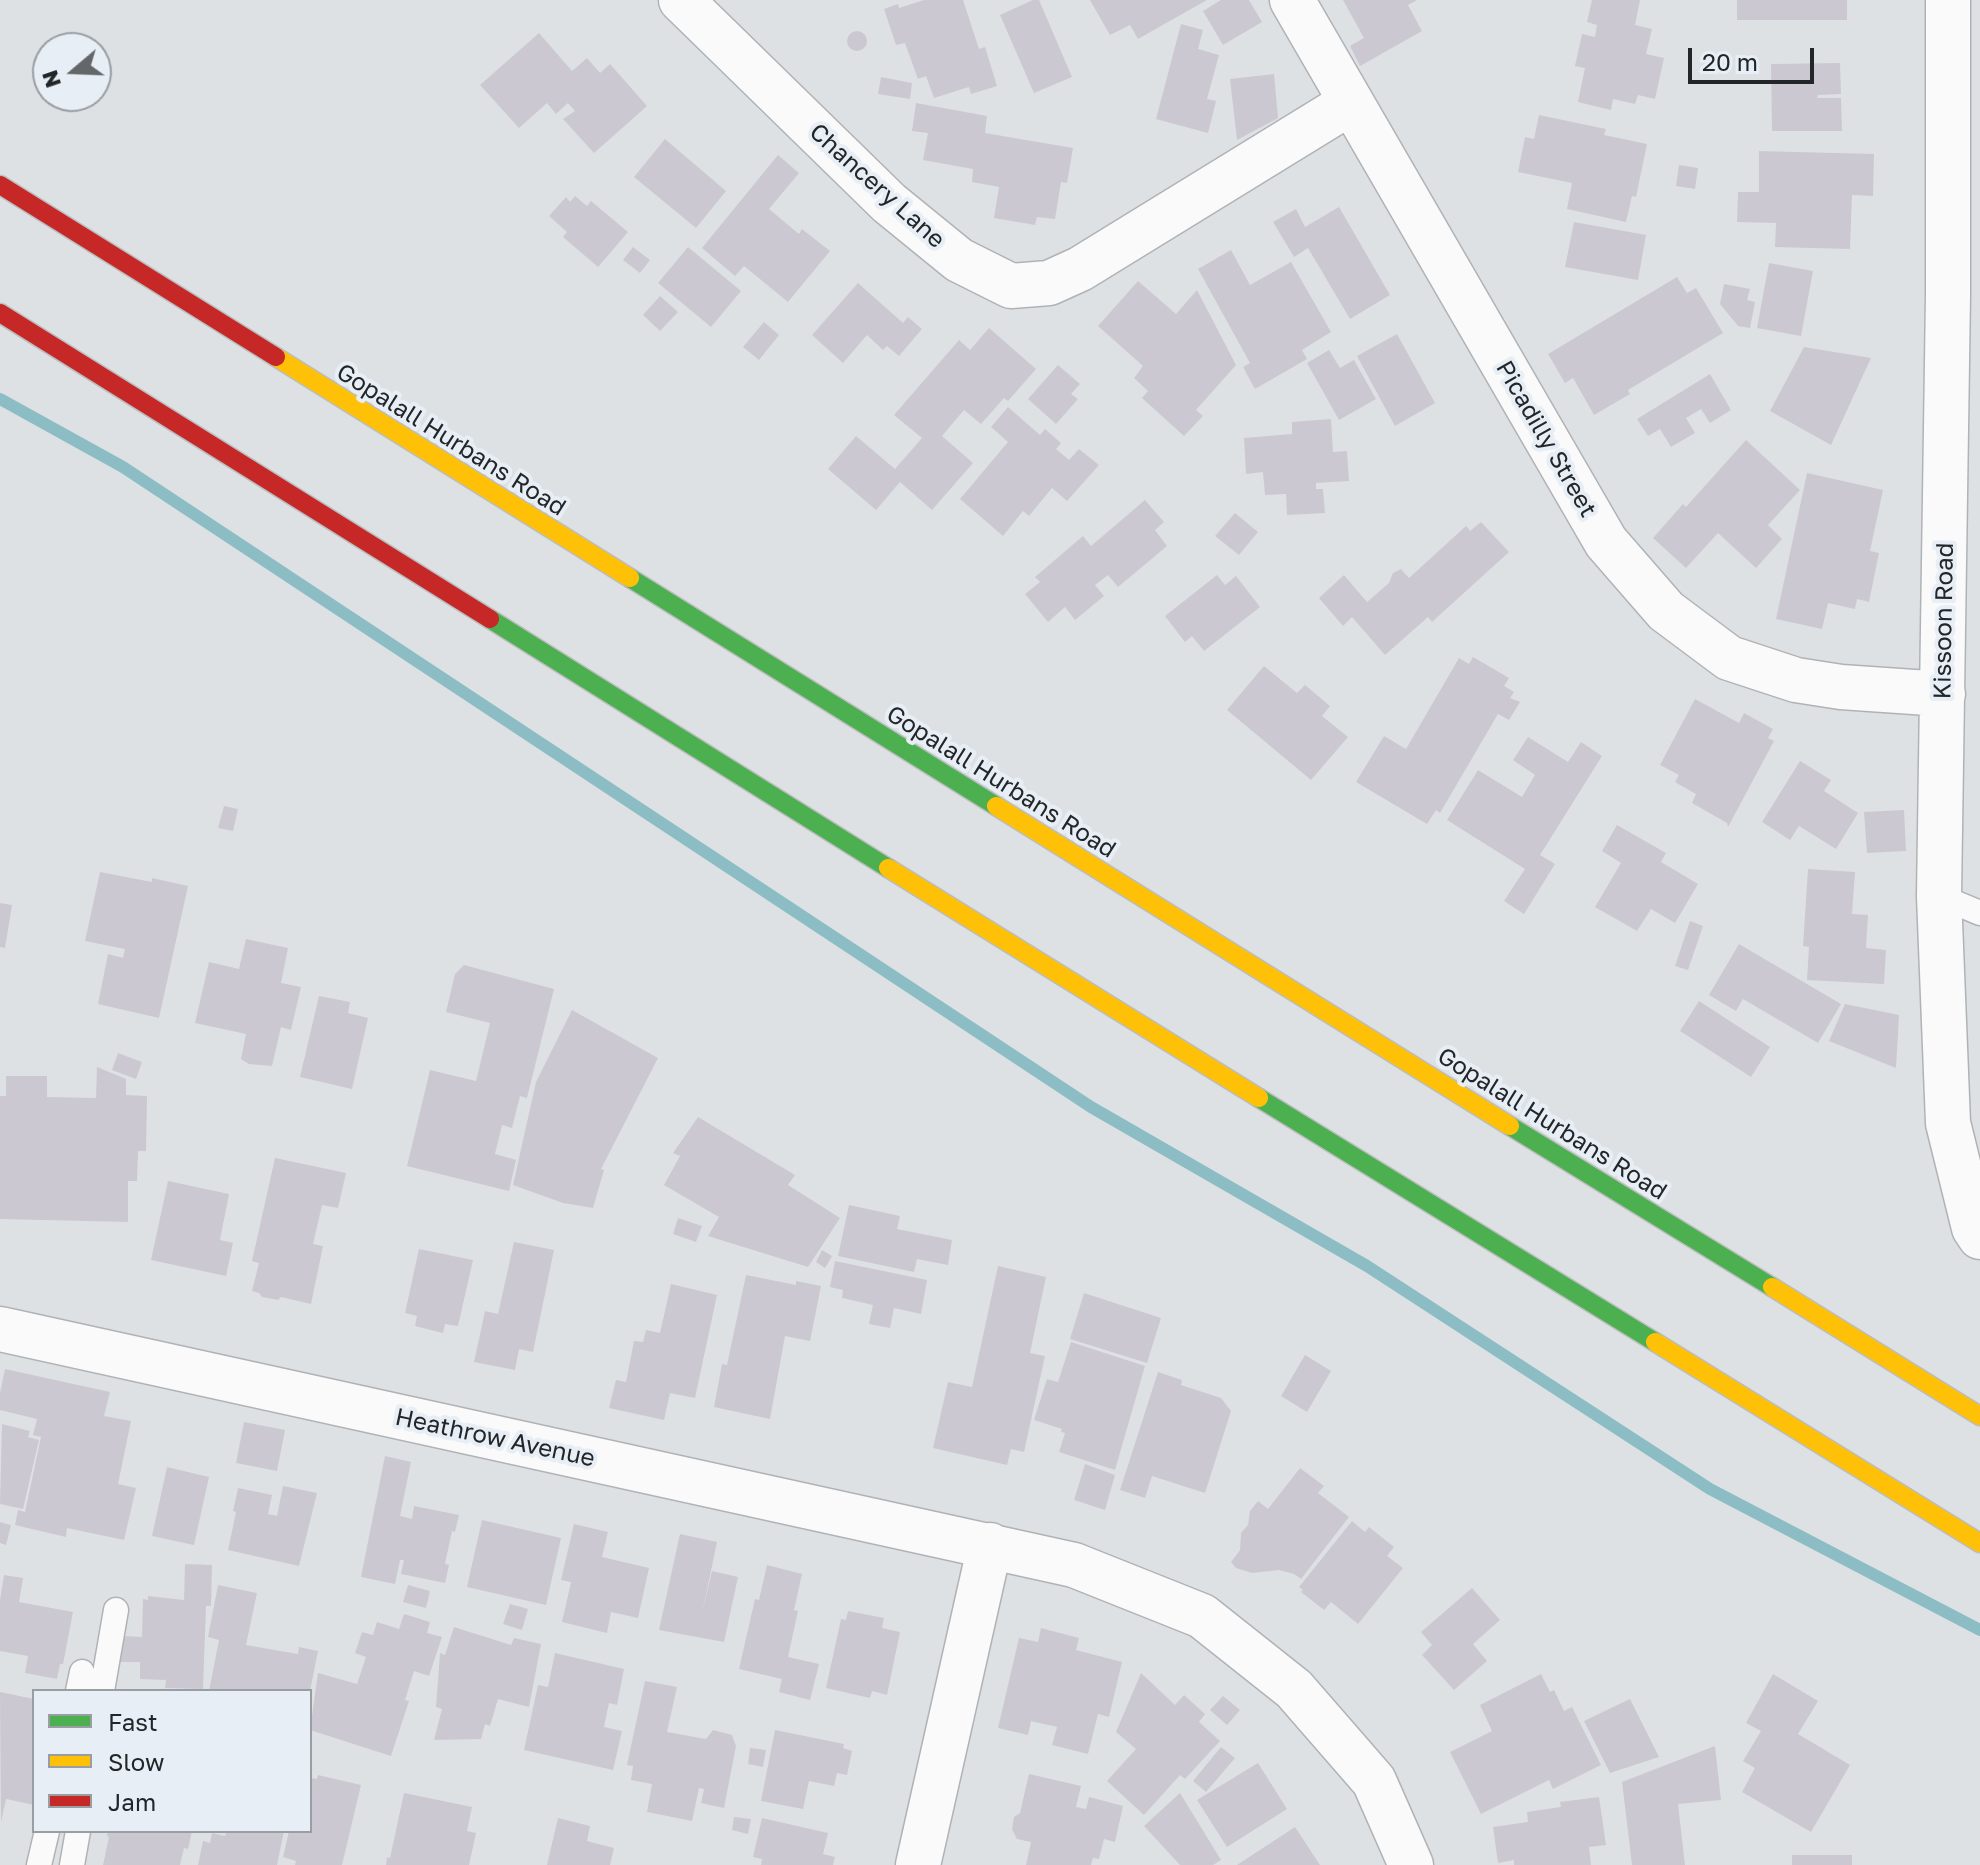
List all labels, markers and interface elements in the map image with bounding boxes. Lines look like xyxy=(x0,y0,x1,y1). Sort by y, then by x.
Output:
north arrow xyxy=(32,32,112,112)
scale bar xyxy=(1692,32,1818,82)
text: 20 m xyxy=(1702,47,1758,76)
text: N xyxy=(35,67,66,92)
street label: Chancery Lane xyxy=(803,118,951,254)
street label: Picadilly Street xyxy=(1490,356,1602,522)
street label: Gopalall Hurbans Road xyxy=(331,358,571,522)
street label: Kissoon Road xyxy=(1928,542,1960,700)
street label: Gopalall Hurbans Road xyxy=(881,700,1121,864)
street label: Gopalall Hurbans Road xyxy=(1432,1042,1672,1206)
street label: Heathrow Avenue xyxy=(393,1403,597,1473)
legend xyxy=(32,1689,312,1833)
text: Fast xyxy=(108,1707,158,1736)
text: Slow xyxy=(108,1747,164,1776)
text: Jam xyxy=(108,1787,156,1816)

